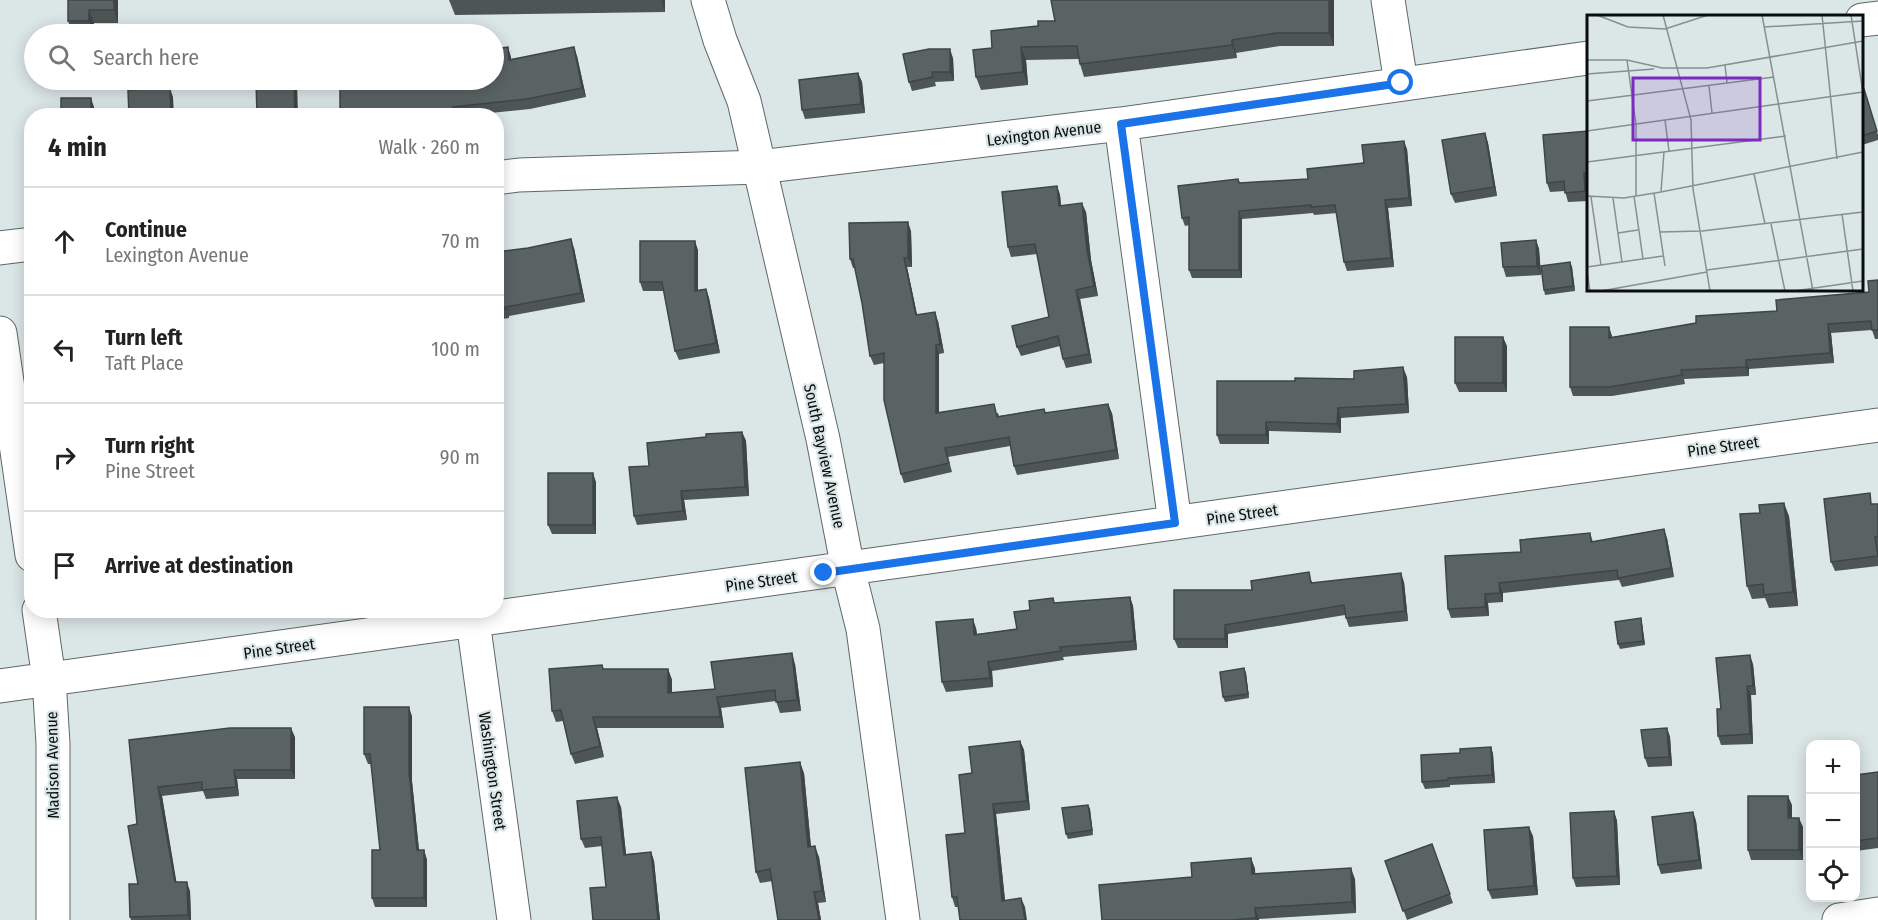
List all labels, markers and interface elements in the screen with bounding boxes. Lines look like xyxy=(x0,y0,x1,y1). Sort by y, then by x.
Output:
inset map xyxy=(1587,15,1863,291)
search box xyxy=(24,24,504,90)
icon: search xyxy=(45,41,78,74)
text: Search here xyxy=(93,44,199,71)
route start xyxy=(1387,69,1413,95)
street label: Lexington Avenue xyxy=(986,117,1102,150)
text: 4 min xyxy=(48,132,107,163)
text: Walk · 260 m xyxy=(379,135,480,159)
text: Continue xyxy=(105,216,187,243)
icon: ahead xyxy=(48,225,81,258)
text: 70 m xyxy=(442,229,480,253)
text: Lexington Avenue xyxy=(105,243,249,267)
text: Turn left xyxy=(105,324,183,351)
icon: left xyxy=(48,333,81,366)
text: 100 m xyxy=(431,337,480,361)
text: Taft Place xyxy=(105,351,184,375)
street label: South Bayview Avenue xyxy=(800,382,849,530)
text: Turn right xyxy=(105,432,194,459)
street label: Pine Street xyxy=(1686,432,1761,461)
icon: right xyxy=(48,441,81,474)
text: 90 m xyxy=(440,445,480,469)
text: Pine Street xyxy=(105,459,195,483)
street label: Pine Street xyxy=(1205,500,1280,529)
icon: arrive xyxy=(48,549,81,582)
text: Arrive at destination xyxy=(105,552,293,579)
route end xyxy=(810,559,836,585)
street label: Pine Street xyxy=(724,567,799,596)
street label: Pine Street xyxy=(242,634,317,663)
street label: Madison Avenue xyxy=(42,711,63,819)
street label: Washington Street xyxy=(475,711,510,832)
map controls xyxy=(1806,740,1860,902)
button: + xyxy=(1806,740,1860,794)
button: − xyxy=(1806,794,1860,848)
button: locate xyxy=(1806,848,1860,902)

